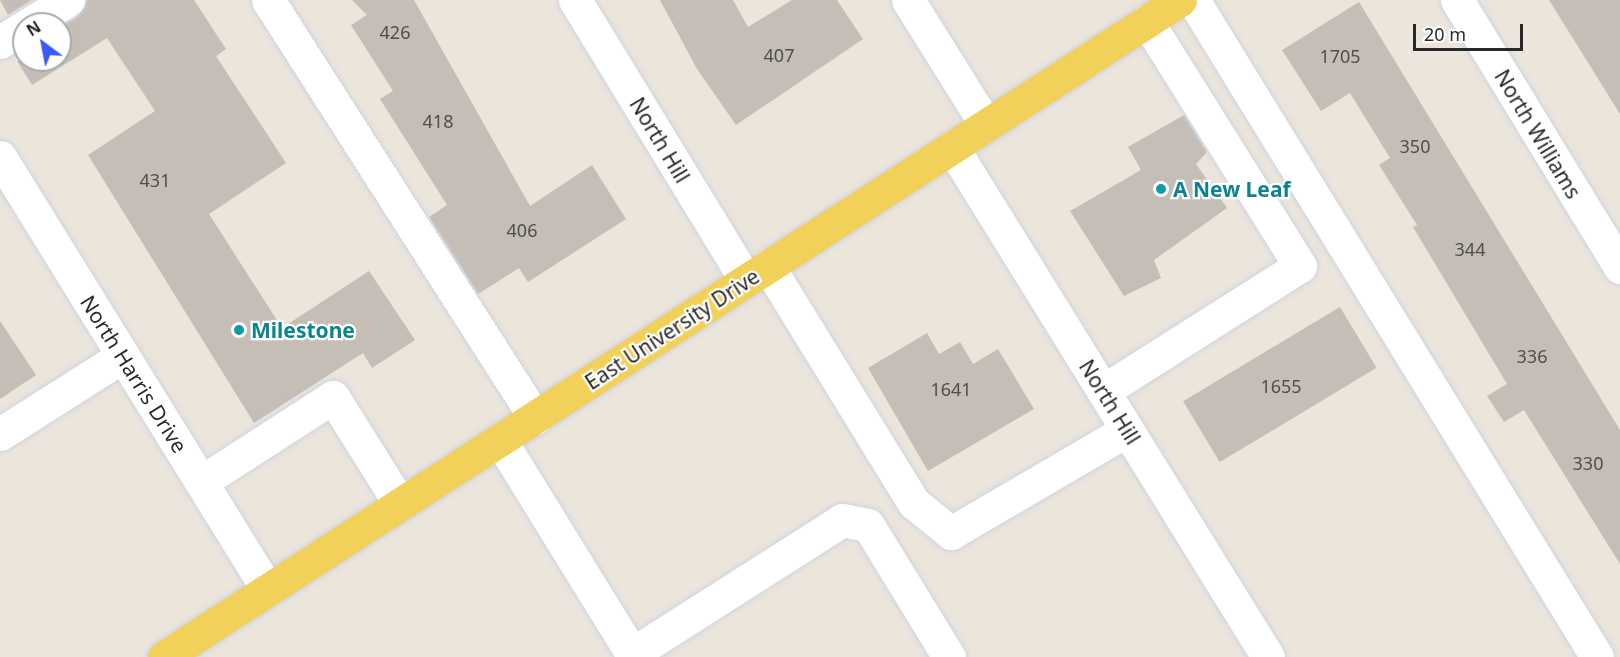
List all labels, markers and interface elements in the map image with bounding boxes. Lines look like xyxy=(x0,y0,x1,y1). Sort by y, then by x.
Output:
north arrow xyxy=(12,12,72,72)
scale bar xyxy=(1416,12,1526,50)
text: N xyxy=(22,16,45,41)
house number: 426 xyxy=(380,21,410,43)
text: 20 m xyxy=(1424,22,1466,46)
house number: 407 xyxy=(764,44,794,66)
house number: 1705 xyxy=(1319,45,1361,67)
street label: North Williams xyxy=(1490,65,1586,203)
street label: North Hill xyxy=(625,93,695,187)
house number: 418 xyxy=(423,110,453,132)
house number: 350 xyxy=(1400,135,1430,157)
house number: 431 xyxy=(140,169,170,191)
place label: A New Leaf xyxy=(1173,176,1291,202)
marker: A New Leaf xyxy=(1154,182,1168,196)
house number: 406 xyxy=(507,219,537,241)
house number: 344 xyxy=(1455,238,1485,260)
street label: East University Drive xyxy=(580,263,764,395)
street label: North Harris Drive xyxy=(75,291,193,457)
place label: Milestone xyxy=(251,317,355,343)
marker: Milestone xyxy=(232,323,246,337)
house number: 336 xyxy=(1517,345,1547,367)
street label: North Hill xyxy=(1074,355,1146,449)
house number: 1655 xyxy=(1260,375,1302,397)
house number: 1641 xyxy=(930,378,972,400)
house number: 330 xyxy=(1573,452,1603,474)

